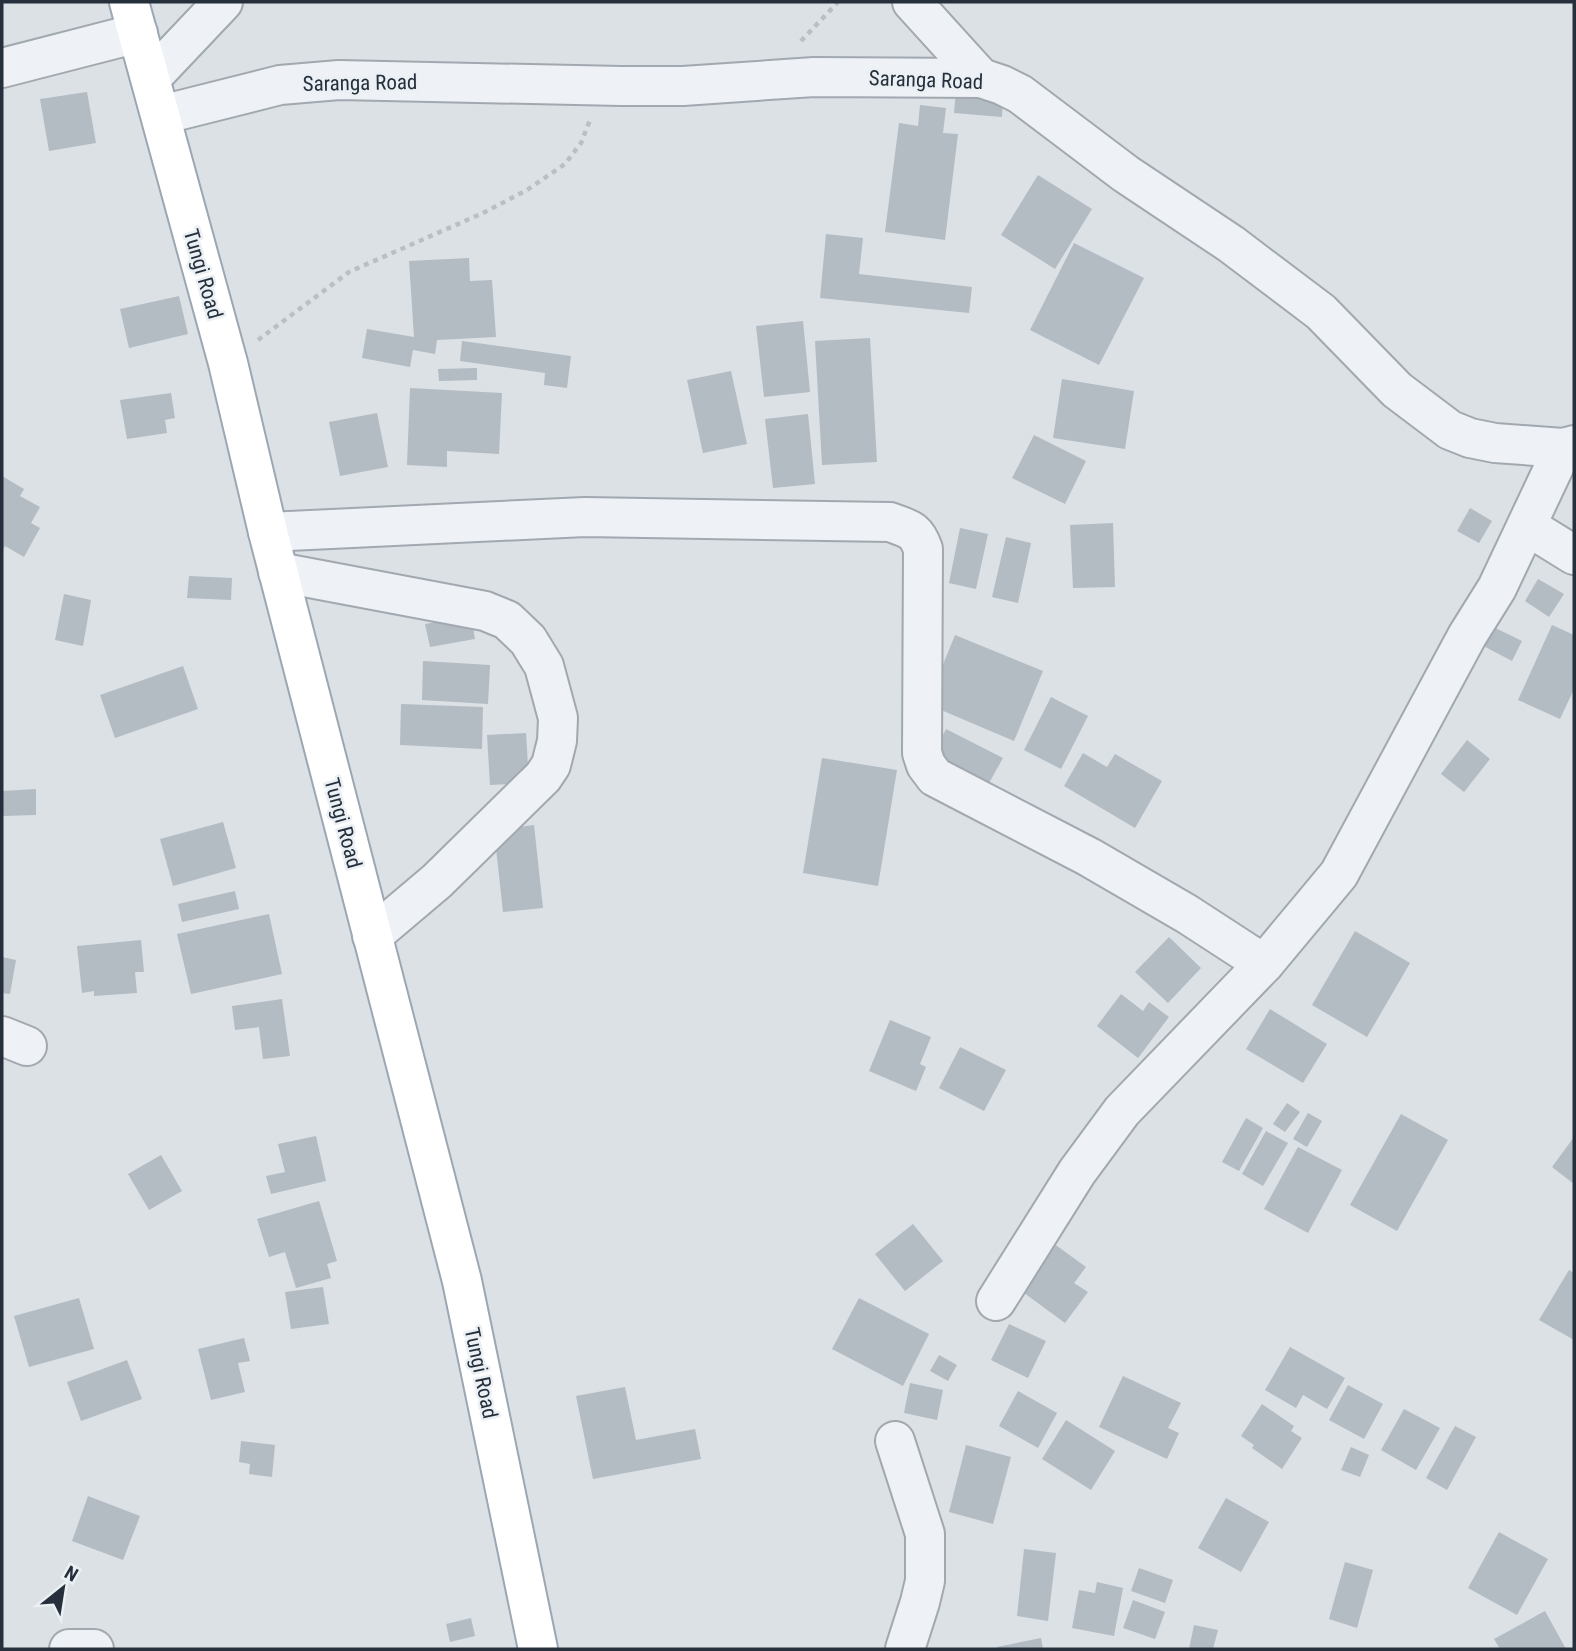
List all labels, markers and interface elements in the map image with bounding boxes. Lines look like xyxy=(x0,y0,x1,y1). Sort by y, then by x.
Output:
street label: Saranga Road xyxy=(868,66,984,94)
street label: Saranga Road xyxy=(303,70,417,96)
street label: Tungi Road xyxy=(179,226,227,322)
street label: Tungi Road xyxy=(319,775,367,871)
street label: Tungi Road xyxy=(460,1325,502,1421)
north arrow xyxy=(28,1553,98,1623)
text: N xyxy=(60,1561,82,1587)

